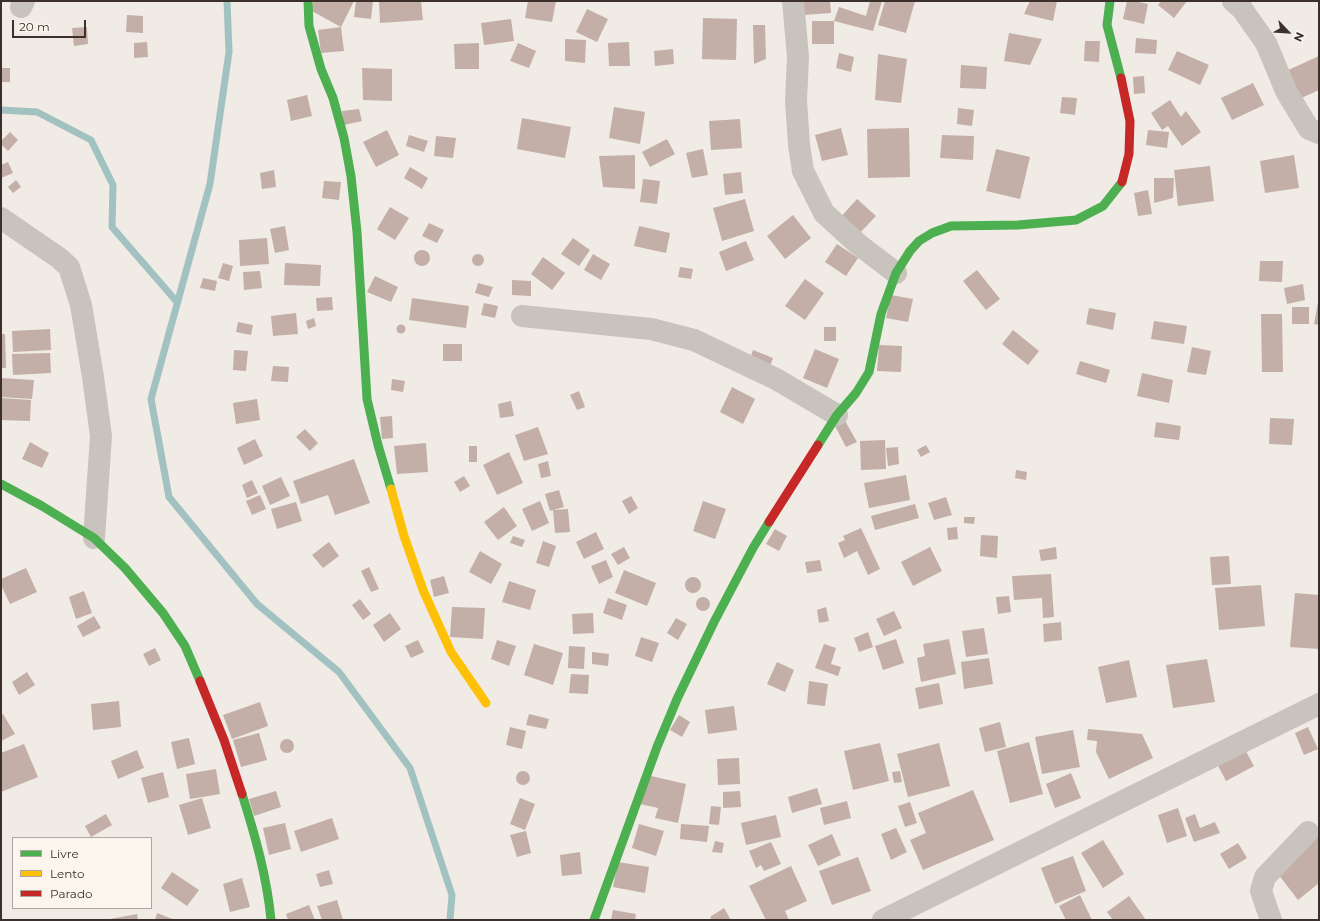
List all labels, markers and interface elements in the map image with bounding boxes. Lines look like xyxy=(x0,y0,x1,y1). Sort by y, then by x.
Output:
scale bar xyxy=(14,12,88,38)
north arrow xyxy=(1268,12,1308,52)
text: 20 m xyxy=(19,19,50,34)
text: N xyxy=(1291,30,1307,44)
legend xyxy=(12,837,152,909)
text: Livre xyxy=(50,846,79,861)
text: Lento xyxy=(50,866,85,881)
text: Parado xyxy=(50,886,93,901)

